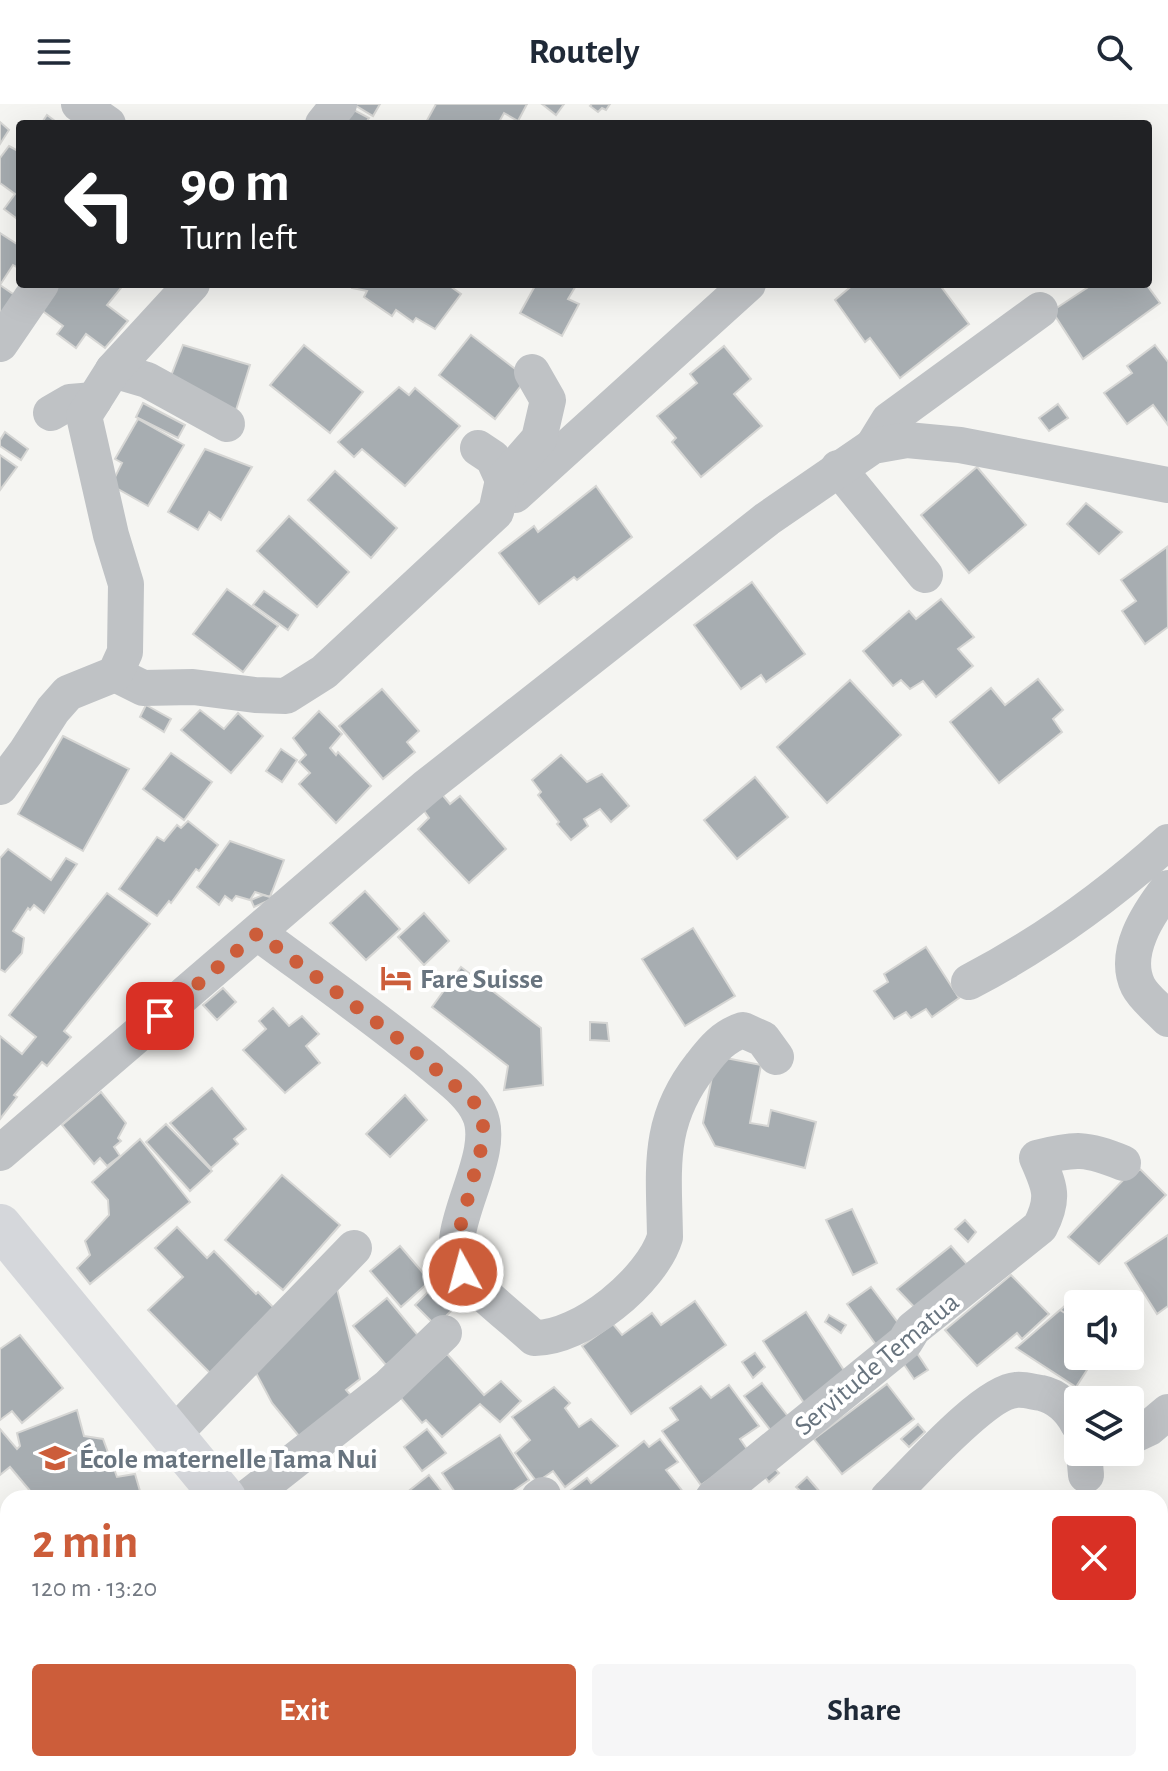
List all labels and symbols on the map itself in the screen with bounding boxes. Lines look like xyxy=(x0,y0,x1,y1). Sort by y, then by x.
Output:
hotel icon: Fare Suisse xyxy=(379,961,413,995)
place label: Fare Suisse xyxy=(420,966,543,994)
pin xyxy=(126,982,194,1050)
position arrow xyxy=(421,1230,505,1314)
street label: Servitude Tematua xyxy=(790,1288,965,1441)
school or university icon: École maternelle Tama Nui xyxy=(38,1441,72,1475)
place label: École maternelle Tama Nui xyxy=(79,1443,378,1474)

